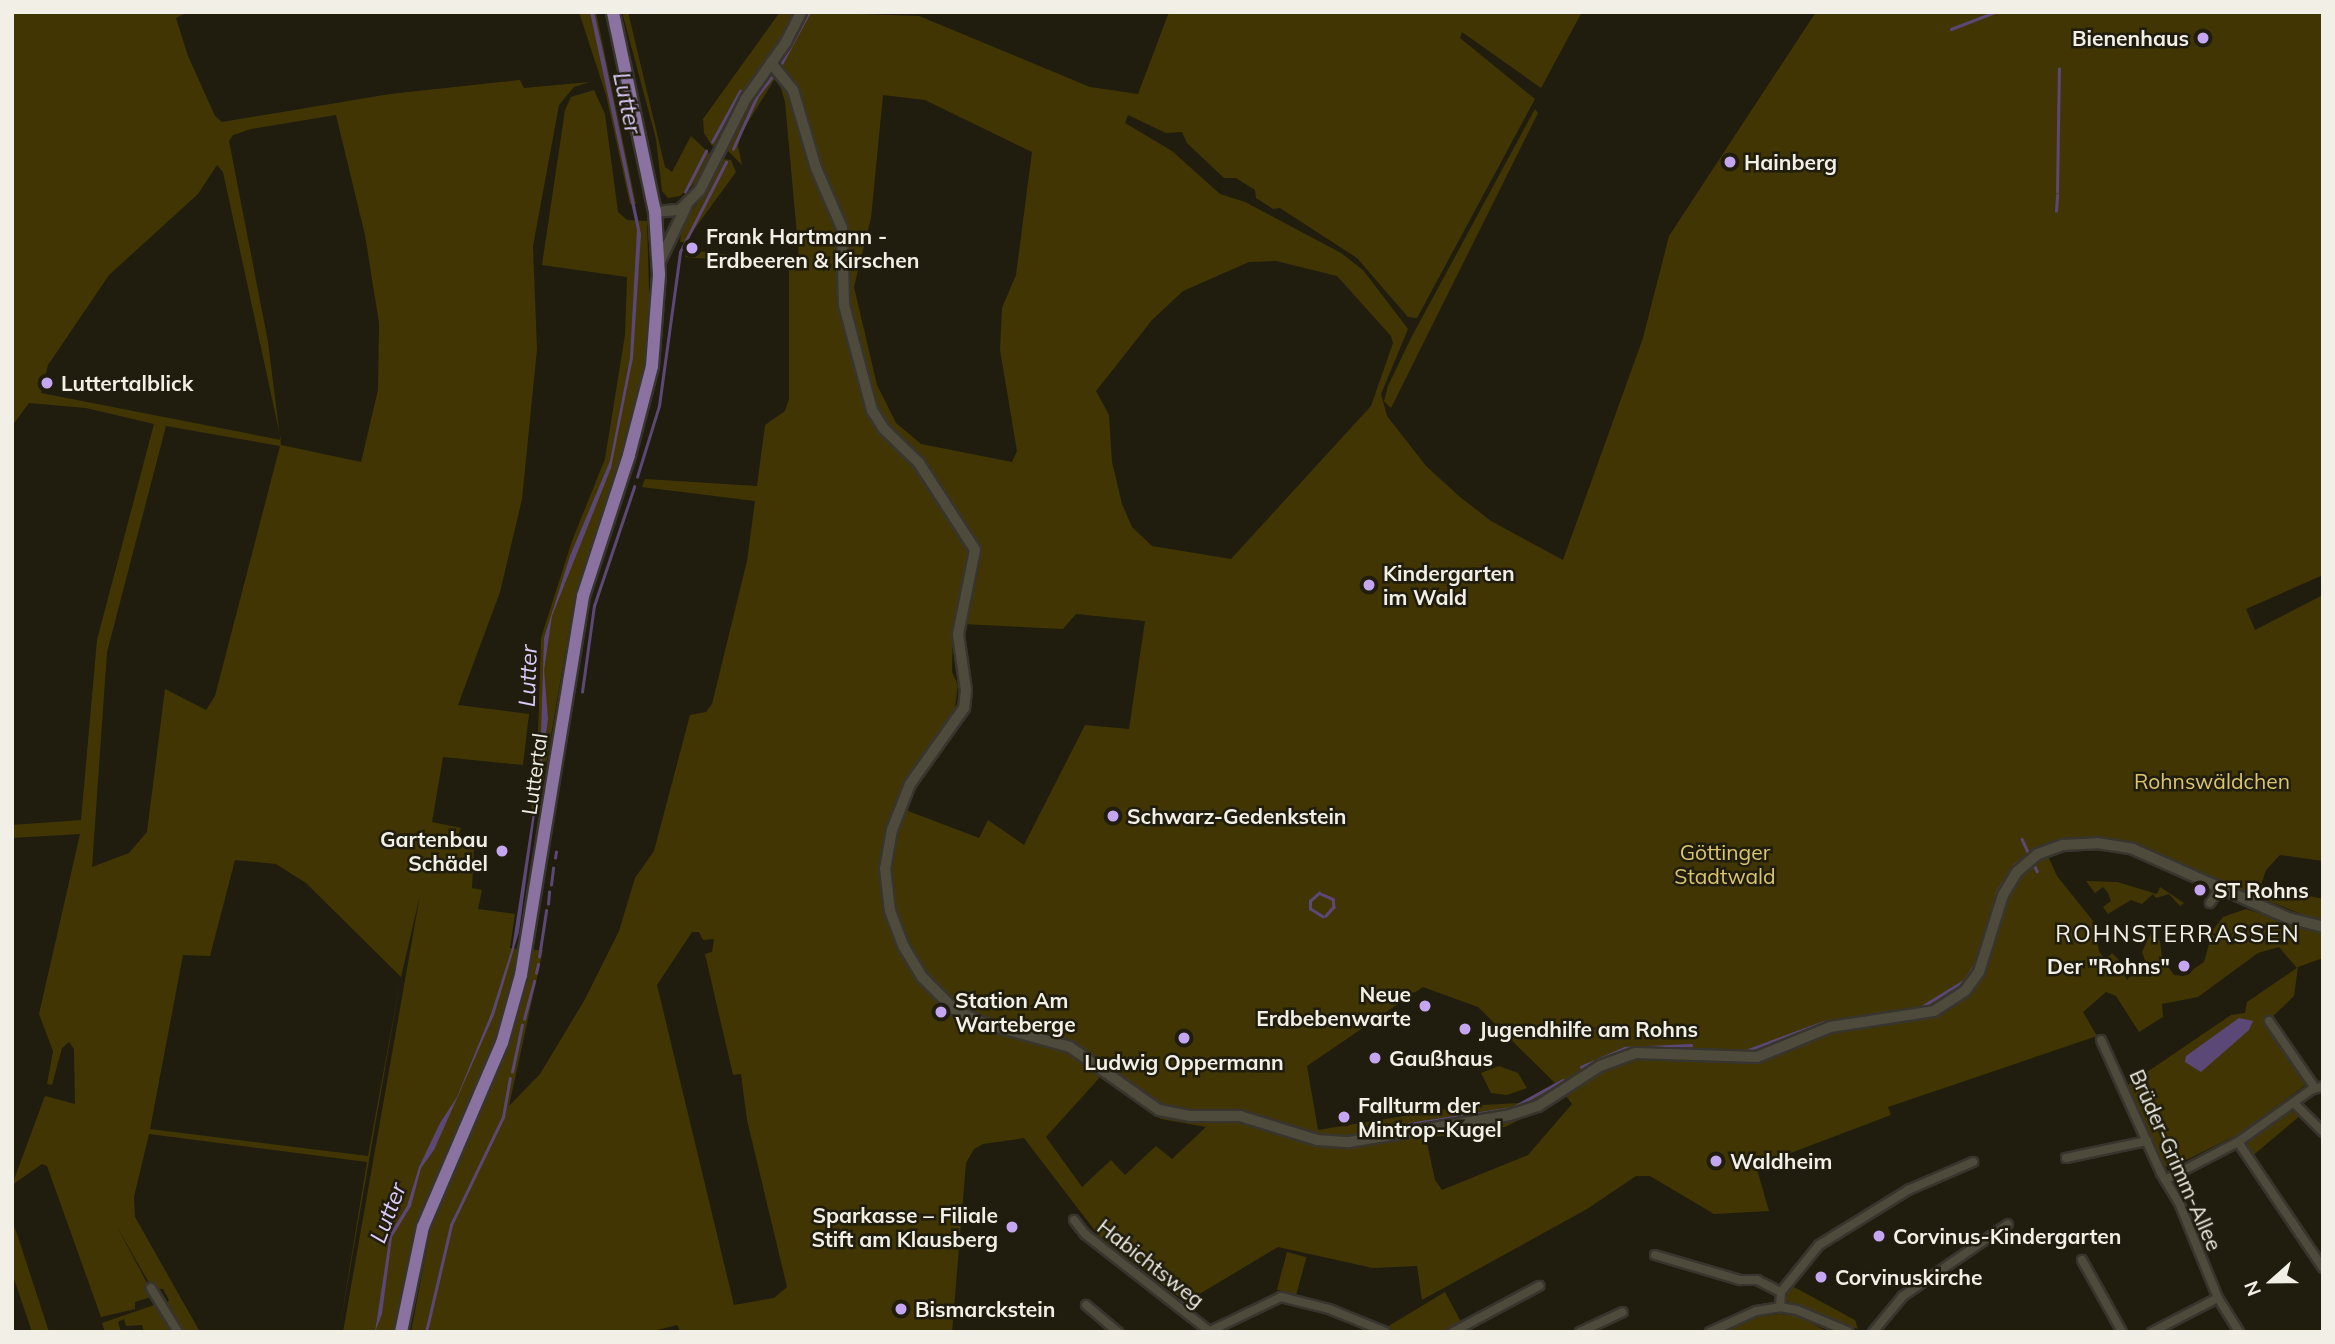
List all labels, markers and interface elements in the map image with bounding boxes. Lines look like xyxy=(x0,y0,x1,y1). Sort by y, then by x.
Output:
place label: Bienenhaus xyxy=(2072,25,2189,51)
marker: Bienenhaus xyxy=(2195,30,2211,46)
water label: Lutter xyxy=(607,70,647,136)
place label: Hainberg xyxy=(1744,149,1837,175)
marker: Hainberg xyxy=(1722,154,1738,170)
place label: Frank Hartmann - Erdbeeren & Kirschen xyxy=(706,223,919,273)
marker: Frank Hartmann - Erdbeeren & Kirschen xyxy=(684,240,700,256)
place label: Luttertalblick xyxy=(61,370,193,396)
marker: Luttertalblick xyxy=(39,375,55,391)
place label: Kindergarten im Wald xyxy=(1383,560,1515,610)
marker: Kindergarten im Wald xyxy=(1361,577,1377,593)
water label: Lutter xyxy=(513,644,543,708)
street label: Luttertal xyxy=(516,732,552,816)
park label: Rohnswäldchen xyxy=(2134,768,2290,794)
place label: Schwarz-Gedenkstein xyxy=(1127,803,1347,829)
marker: Schwarz-Gedenkstein xyxy=(1105,808,1121,824)
place label: Gartenbau Schädel xyxy=(380,826,488,876)
park label: Göttinger Stadtwald xyxy=(1674,839,1776,889)
marker: Gartenbau Schädel xyxy=(494,843,510,859)
place label: ST Rohns xyxy=(2214,877,2309,903)
marker: ST Rohns xyxy=(2192,882,2208,898)
district label: ROHNSTERRASSEN xyxy=(2057,920,2299,948)
place label: Der "Rohns" xyxy=(2047,953,2170,979)
marker: Der "Rohns" xyxy=(2176,958,2192,974)
place label: Neue Erdbebenwarte xyxy=(1256,981,1411,1031)
place label: Station Am Warteberge xyxy=(955,987,1076,1037)
marker: Neue Erdbebenwarte xyxy=(1417,998,1433,1014)
marker: Station Am Warteberge xyxy=(933,1004,949,1020)
place label: Jugendhilfe am Rohns xyxy=(1479,1016,1698,1042)
marker: Jugendhilfe am Rohns xyxy=(1457,1021,1473,1037)
marker: Ludwig Oppermann xyxy=(1176,1030,1192,1046)
place label: Gaußhaus xyxy=(1389,1045,1493,1071)
place label: Ludwig Oppermann xyxy=(1084,1049,1284,1075)
marker: Gaußhaus xyxy=(1367,1050,1383,1066)
street label: Brüder-Grimm-Allee xyxy=(2125,1065,2227,1255)
place label: Fallturm der Mintrop-Kugel xyxy=(1358,1092,1502,1142)
marker: Fallturm der Mintrop-Kugel xyxy=(1336,1109,1352,1125)
place label: Waldheim xyxy=(1730,1148,1832,1174)
marker: Waldheim xyxy=(1708,1153,1724,1169)
water label: Lutter xyxy=(364,1179,412,1247)
place label: Sparkasse – Filiale Stift am Klausberg xyxy=(811,1202,998,1252)
street label: Habichtsweg xyxy=(1093,1213,1209,1313)
marker: Sparkasse – Filiale Stift am Klausberg xyxy=(1004,1219,1020,1235)
place label: Corvinus-Kindergarten xyxy=(1893,1223,2121,1249)
marker: Corvinus-Kindergarten xyxy=(1871,1228,1887,1244)
north arrow xyxy=(2237,1246,2307,1316)
place label: Corvinuskirche xyxy=(1835,1264,1982,1290)
marker: Corvinuskirche xyxy=(1813,1269,1829,1285)
text: N xyxy=(2239,1278,2266,1300)
place label: Bismarckstein xyxy=(915,1296,1055,1322)
marker: Bismarckstein xyxy=(893,1301,909,1317)

